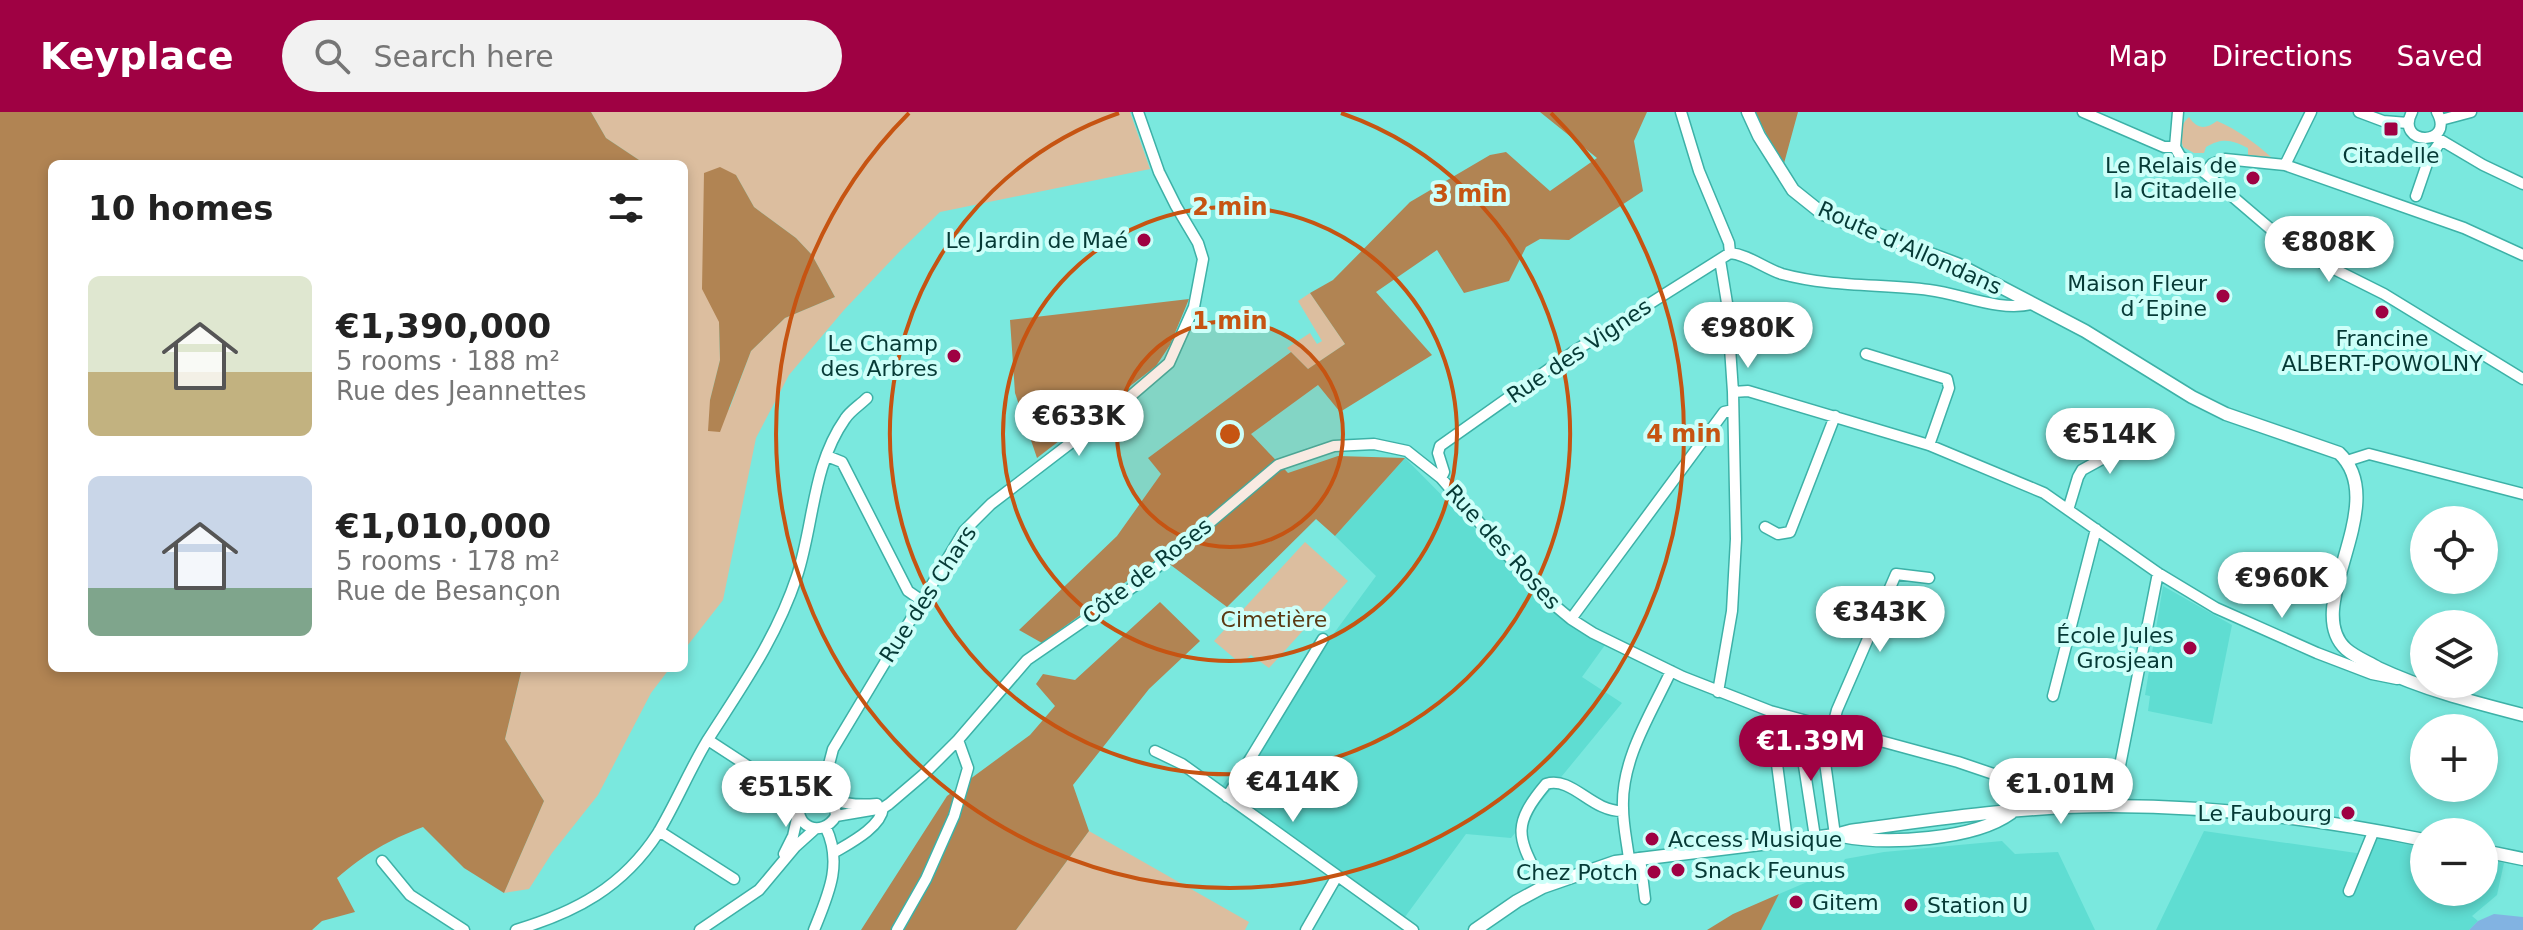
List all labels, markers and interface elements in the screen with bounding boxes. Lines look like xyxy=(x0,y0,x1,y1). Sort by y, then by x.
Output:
search box xyxy=(282,20,842,92)
text: Keyplace xyxy=(40,34,234,78)
icon: search xyxy=(310,34,354,78)
text: Search here xyxy=(374,39,554,74)
text: Map xyxy=(2108,40,2167,73)
text: Directions xyxy=(2211,40,2352,73)
text: Saved xyxy=(2396,40,2483,73)
marker: Citadelle xyxy=(2382,120,2400,138)
place label: Citadelle xyxy=(2343,143,2439,168)
place label: Le Relais de la Citadelle xyxy=(2105,153,2237,203)
marker: Le Relais de la Citadelle xyxy=(2244,169,2262,187)
text: 3 min xyxy=(1432,180,1508,208)
icon: filters xyxy=(604,186,648,230)
text: 10 homes xyxy=(88,188,273,228)
text: 2 min xyxy=(1192,193,1268,221)
street label: Route d'Allondans xyxy=(1814,196,2006,300)
pin: €808K xyxy=(2273,216,2385,284)
text: €808K xyxy=(2283,227,2375,257)
place label: Le Jardin de Maé xyxy=(945,228,1128,253)
marker: Le Jardin de Maé xyxy=(1135,231,1153,249)
place label: Maison Fleur d´Epine xyxy=(2067,271,2208,321)
marker: Maison Fleur d´Epine xyxy=(2214,287,2232,305)
street label: Rue des Vignes xyxy=(1502,294,1656,408)
pin: €980K xyxy=(1692,302,1804,370)
marker: Francine ALBERT-POWOLNY xyxy=(2373,303,2391,321)
text: €1,390,000 xyxy=(336,306,551,346)
text: 1 min xyxy=(1192,307,1268,335)
icon: home xyxy=(152,308,248,404)
text: €980K xyxy=(1702,313,1794,343)
place label: Francine ALBERT-POWOLNY xyxy=(2281,326,2483,376)
place label: Le Champ des Arbres xyxy=(820,331,938,381)
text: 5 rooms · 188 m² xyxy=(336,346,560,376)
marker: Le Champ des Arbres xyxy=(945,347,963,365)
text: Rue des Jeannettes xyxy=(336,376,586,406)
pin: €633K xyxy=(1023,390,1135,458)
text: €633K xyxy=(1033,401,1125,431)
pin: €514K xyxy=(2054,408,2166,476)
text: €514K xyxy=(2064,419,2156,449)
centre of rings xyxy=(1216,420,1244,448)
text: 4 min xyxy=(1646,420,1722,448)
street label: Rue des Roses xyxy=(1441,480,1565,614)
text: €1,010,000 xyxy=(336,506,551,546)
map controls xyxy=(2410,506,2498,906)
button: locate xyxy=(2410,506,2498,594)
icon: home xyxy=(152,508,248,604)
street label: Côte de Roses xyxy=(1078,513,1216,629)
street label: Rue des Chars xyxy=(874,521,982,667)
text: 5 rooms · 178 m² xyxy=(336,546,560,576)
pin: €960K xyxy=(2226,552,2338,620)
text: €960K xyxy=(2236,563,2328,593)
text: Rue de Besançon xyxy=(336,576,561,606)
pin: €343K xyxy=(1824,586,1936,654)
text: €343K xyxy=(1834,597,1926,627)
park label: Cimetière xyxy=(1221,607,1327,632)
button: layers xyxy=(2410,610,2498,698)
place label: École Jules Grosjean xyxy=(2056,623,2174,673)
marker: École Jules Grosjean xyxy=(2181,639,2199,657)
button: + xyxy=(2410,714,2498,802)
pin: €1.39M xyxy=(1746,715,1876,783)
text: €1.39M xyxy=(1757,726,1865,756)
pin: €414K xyxy=(1237,756,1349,824)
pin: €1.01M xyxy=(1996,758,2126,826)
pin: €515K xyxy=(730,761,842,829)
text: €414K xyxy=(1247,767,1339,797)
text: €1.01M xyxy=(2007,769,2115,799)
text: €515K xyxy=(740,772,832,802)
place label: Le Faubourg xyxy=(2198,801,2332,826)
marker: Le Faubourg xyxy=(2339,804,2357,822)
button: − xyxy=(2410,818,2498,906)
place label: Access Musique xyxy=(1668,827,1842,852)
marker: Access Musique xyxy=(1643,830,1661,848)
place label: Snack Feunus xyxy=(1694,858,1846,883)
place label: Chez Potch xyxy=(1516,860,1638,885)
marker: Snack Feunus xyxy=(1669,861,1687,879)
marker: Chez Potch xyxy=(1645,863,1663,881)
place label: Gitem xyxy=(1812,890,1879,915)
marker: Gitem xyxy=(1787,893,1805,911)
place label: Station U xyxy=(1927,893,2028,918)
marker: Station U xyxy=(1902,896,1920,914)

